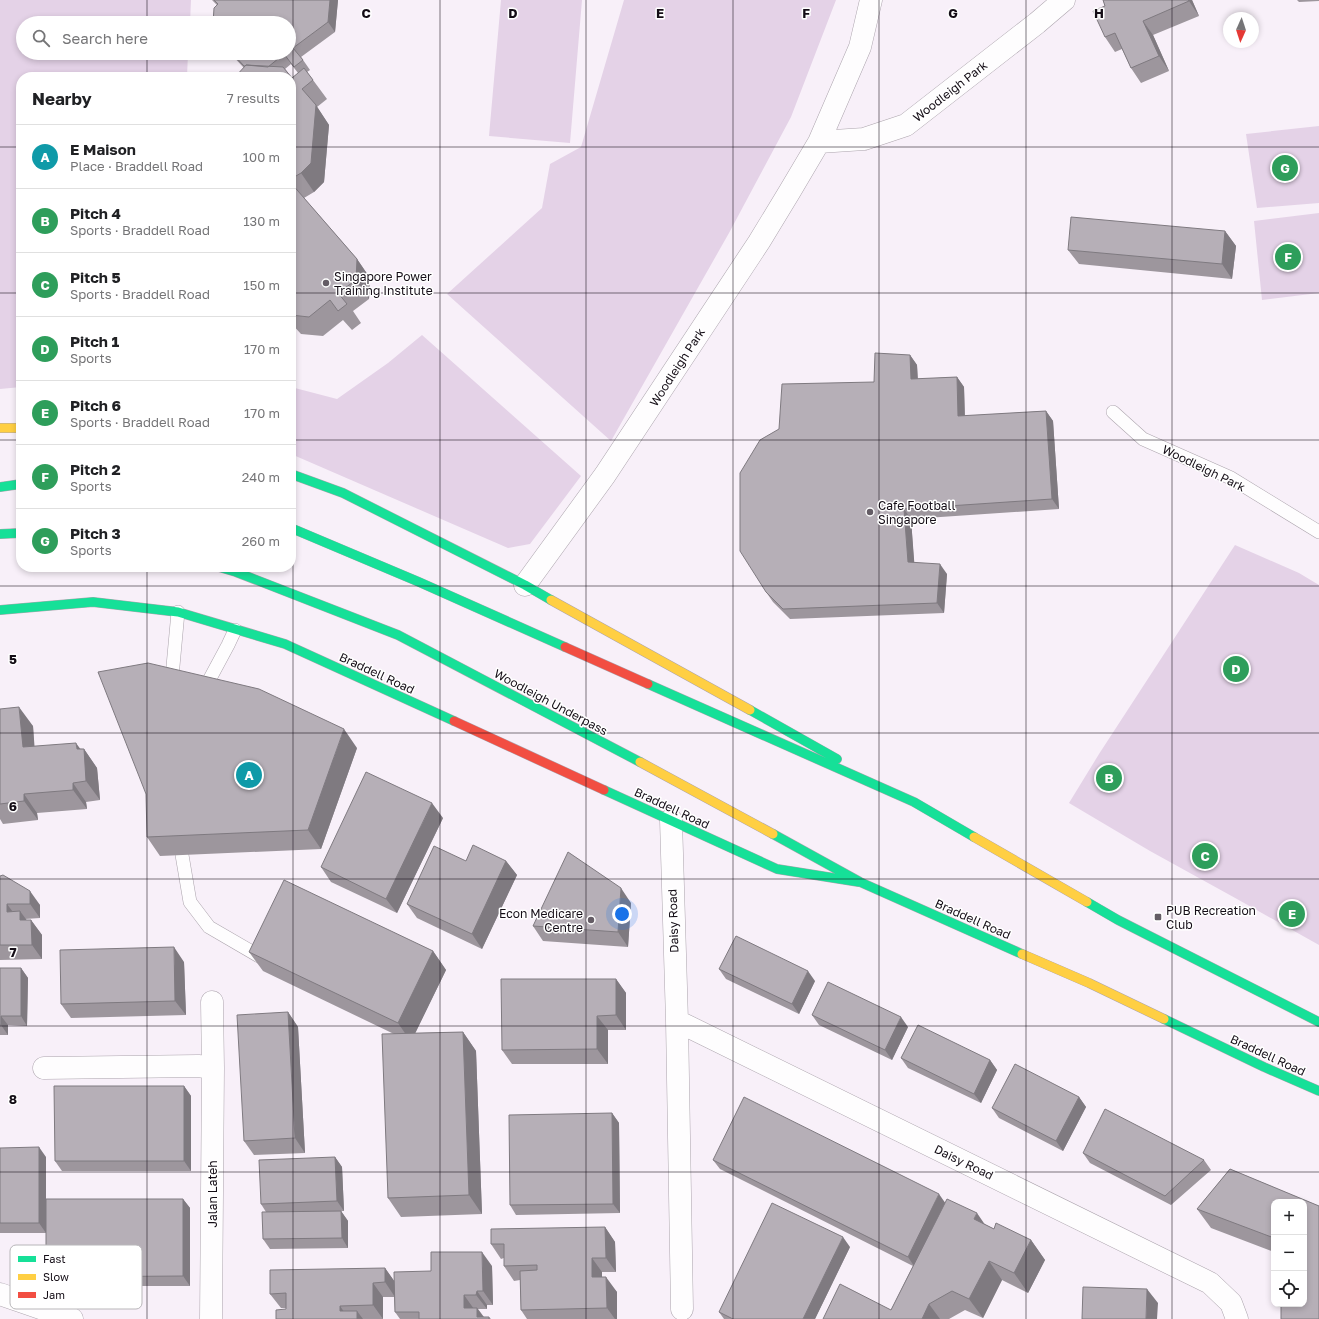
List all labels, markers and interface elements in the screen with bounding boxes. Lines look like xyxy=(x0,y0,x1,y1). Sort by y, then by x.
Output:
text: C xyxy=(361,5,371,21)
text: D xyxy=(508,5,518,21)
text: E xyxy=(656,5,664,21)
text: F xyxy=(802,5,810,21)
text: G xyxy=(948,5,958,21)
text: H xyxy=(1094,5,1104,21)
north arrow xyxy=(1223,12,1259,48)
search box xyxy=(16,16,296,60)
icon: search xyxy=(30,27,52,49)
text: Search here xyxy=(62,29,148,47)
street label: Woodleigh Park xyxy=(910,57,990,125)
text: Nearby xyxy=(32,88,92,109)
text: 7 results xyxy=(227,90,280,106)
text: E Maison xyxy=(70,140,136,158)
text: A xyxy=(40,149,50,165)
text: 100 m xyxy=(243,149,280,165)
pin: G xyxy=(1272,153,1298,183)
text: Place · Braddell Road xyxy=(70,158,203,174)
text: Pitch 4 xyxy=(70,204,121,222)
text: B xyxy=(40,213,50,229)
text: 130 m xyxy=(243,213,280,229)
text: Sports · Braddell Road xyxy=(70,222,210,238)
pin: F xyxy=(1275,242,1301,272)
text: Pitch 5 xyxy=(70,268,121,286)
place label: Singapore Power Training Institute xyxy=(334,269,433,298)
text: C xyxy=(40,277,50,293)
text: 150 m xyxy=(243,277,280,293)
marker: Singapore Power Training Institute xyxy=(321,278,331,288)
text: Sports · Braddell Road xyxy=(70,286,210,302)
street label: Woodleigh Park xyxy=(646,325,708,409)
text: Pitch 1 xyxy=(70,332,119,350)
text: D xyxy=(40,341,50,357)
text: 170 m xyxy=(244,341,280,357)
text: Sports xyxy=(70,350,112,366)
text: Pitch 6 xyxy=(70,396,121,414)
text: E xyxy=(41,405,49,421)
text: 170 m xyxy=(244,405,280,421)
text: Sports · Braddell Road xyxy=(70,414,210,430)
street label: Woodleigh Park xyxy=(1160,441,1248,495)
text: Pitch 2 xyxy=(70,460,121,478)
text: F xyxy=(41,469,49,485)
text: 240 m xyxy=(242,469,280,485)
text: Sports xyxy=(70,478,112,494)
place label: Cafe Football Singapore xyxy=(878,498,955,527)
marker: Cafe Football Singapore xyxy=(865,507,875,517)
text: Pitch 3 xyxy=(70,524,121,542)
text: G xyxy=(40,533,50,549)
text: 260 m xyxy=(242,533,280,549)
text: Sports xyxy=(70,542,112,558)
street label: Braddell Road xyxy=(337,649,417,697)
text: 5 xyxy=(9,651,17,667)
pin: D xyxy=(1223,654,1249,684)
street label: Woodleigh Underpass xyxy=(492,666,610,738)
pin: A xyxy=(236,760,262,790)
pin: B xyxy=(1096,763,1122,793)
street label: Braddell Road xyxy=(632,784,712,832)
text: 6 xyxy=(9,798,17,814)
pin: C xyxy=(1192,841,1218,871)
street label: Daisy Road xyxy=(664,889,682,953)
street label: Braddell Road xyxy=(933,896,1013,942)
pin: E xyxy=(1279,899,1305,929)
place label: PUB Recreation Club xyxy=(1166,903,1256,932)
your location xyxy=(612,904,632,924)
place label: Econ Medicare Centre xyxy=(499,906,583,935)
marker: PUB Recreation Club xyxy=(1153,912,1163,922)
marker: Econ Medicare Centre xyxy=(586,915,596,925)
text: 7 xyxy=(9,944,17,960)
street label: Braddell Road xyxy=(1228,1031,1308,1079)
text: 8 xyxy=(9,1091,17,1107)
street label: Daisy Road xyxy=(932,1141,996,1183)
street label: Jalan Lateh xyxy=(205,1160,220,1228)
map controls xyxy=(1271,1199,1307,1307)
button: + xyxy=(1271,1199,1307,1235)
button: − xyxy=(1271,1235,1307,1271)
legend xyxy=(10,1245,142,1309)
text: Fast xyxy=(43,1252,66,1265)
text: Slow xyxy=(43,1270,69,1283)
button: locate xyxy=(1271,1271,1307,1307)
text: Jam xyxy=(43,1288,65,1301)

